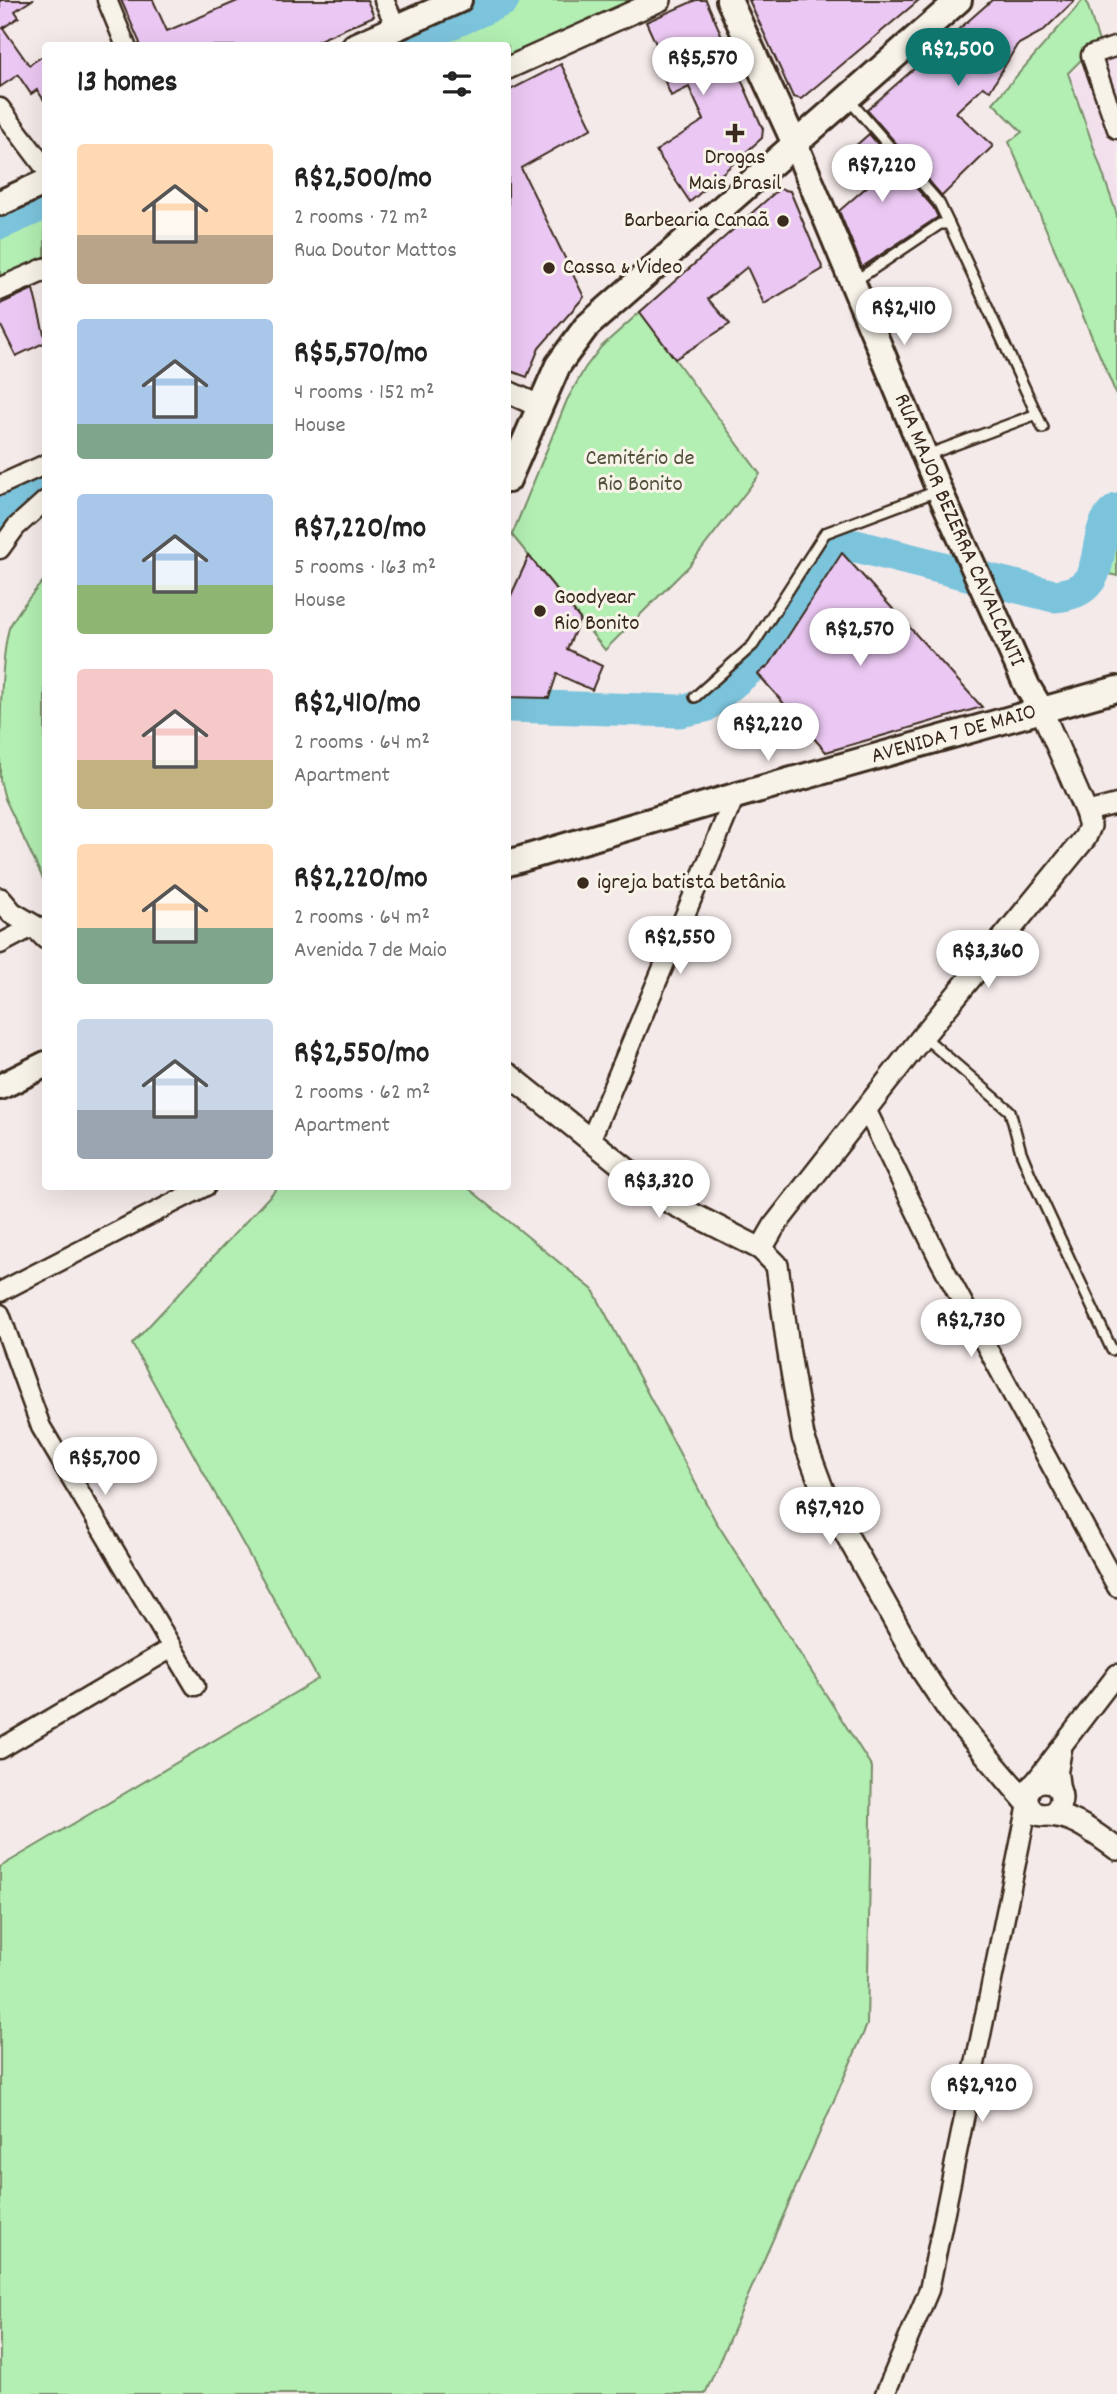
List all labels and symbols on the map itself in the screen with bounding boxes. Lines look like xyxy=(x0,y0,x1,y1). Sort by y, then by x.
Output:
pin: R$2,500 xyxy=(893,28,1023,88)
pin: R$5,570 xyxy=(638,38,768,97)
marker: Drogas Mais Brasil xyxy=(727,125,743,141)
place label: Drogas Mais Brasil xyxy=(688,142,782,201)
pin: R$7,220 xyxy=(817,144,947,204)
place label: Barbearia Canaã xyxy=(624,205,770,238)
marker: Barbearia Canaã xyxy=(775,213,791,229)
place label: Cassa & Video xyxy=(563,252,682,285)
marker: Cassa & Video xyxy=(541,260,557,276)
pin: R$2,410 xyxy=(839,288,969,347)
street label: RUA MAJOR BEZERRA CAVALCANTI xyxy=(884,389,1033,672)
park label: Cemitério de Rio Bonito xyxy=(585,443,695,502)
place label: Goodyear Rio Bonito xyxy=(554,582,640,641)
marker: Goodyear Rio Bonito xyxy=(532,603,548,619)
pin: R$2,570 xyxy=(795,608,925,668)
street label: AVENIDA 7 DE MAIO xyxy=(867,696,1040,774)
pin: R$2,220 xyxy=(703,704,833,763)
place label: igreja batista betânia xyxy=(597,867,787,900)
marker: igreja batista betânia xyxy=(575,875,591,891)
pin: R$2,550 xyxy=(615,916,745,976)
pin: R$3,360 xyxy=(923,930,1053,990)
pin: R$3,320 xyxy=(594,1160,724,1220)
pin: R$2,730 xyxy=(906,1300,1036,1359)
pin: R$5,700 xyxy=(40,1438,170,1497)
pin: R$7,920 xyxy=(765,1488,895,1547)
pin: R$2,920 xyxy=(917,2064,1047,2124)

